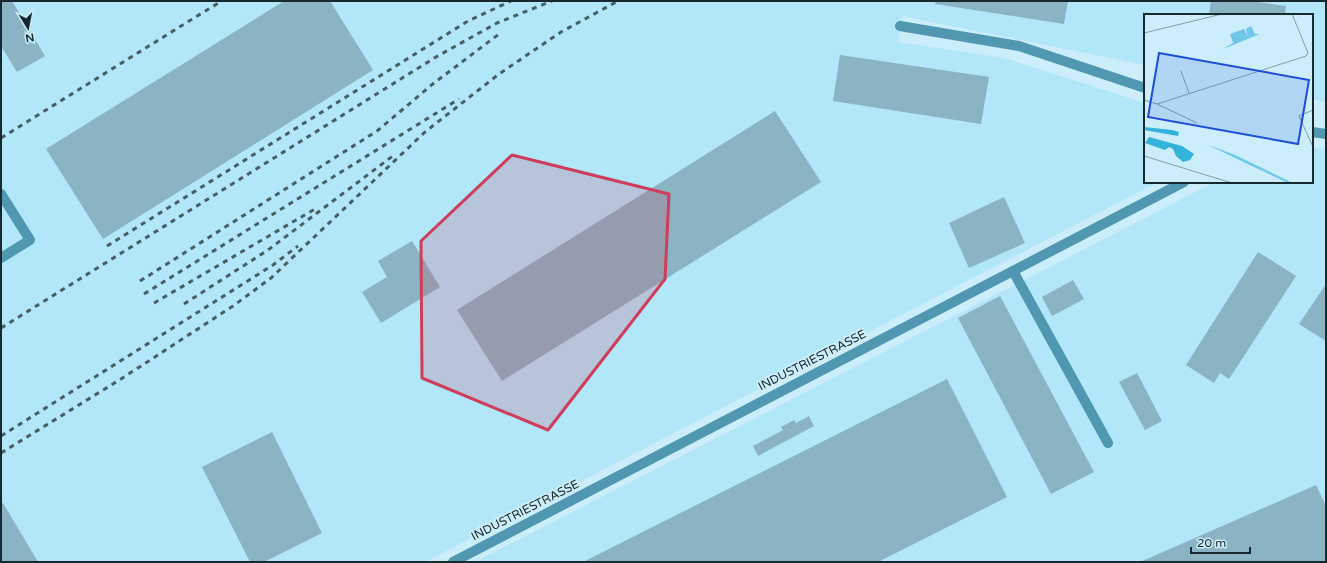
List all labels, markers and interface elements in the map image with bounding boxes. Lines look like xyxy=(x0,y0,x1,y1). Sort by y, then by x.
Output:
north arrow xyxy=(8,8,48,48)
inset map xyxy=(1144,14,1313,183)
text: N xyxy=(24,30,35,45)
street label: INDUSTRIESTRASSE xyxy=(756,327,869,393)
street label: INDUSTRIESTRASSE xyxy=(469,477,582,543)
scale bar xyxy=(1191,529,1250,555)
text: 20 m xyxy=(1197,536,1226,550)

